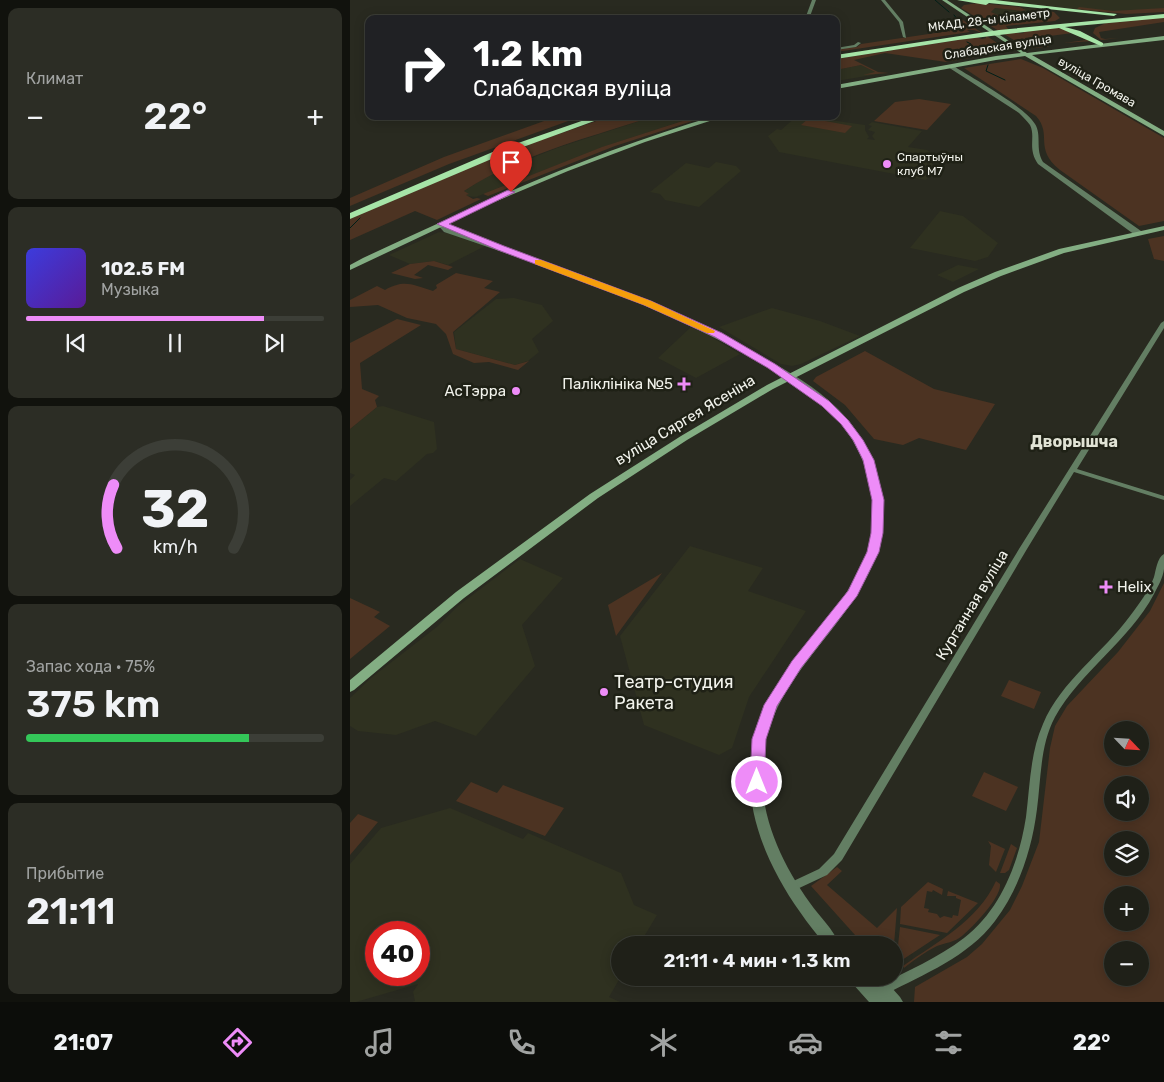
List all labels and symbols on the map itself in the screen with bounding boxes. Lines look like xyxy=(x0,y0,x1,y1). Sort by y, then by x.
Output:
street label: МКАД, 28-ы кіламетр xyxy=(927,6,1051,34)
street label: Слабадская вуліца xyxy=(943,32,1053,62)
street label: вуліца Громава xyxy=(1056,54,1138,110)
pin xyxy=(490,141,532,192)
place label: Спартыўны клуб М7 xyxy=(897,150,963,178)
marker: Спартыўны клуб М7 xyxy=(881,158,893,170)
street label: вуліца Сяргея Ясеніна xyxy=(612,371,758,469)
place label: Паліклініка №5 xyxy=(562,375,673,393)
marker: Паліклініка №5 xyxy=(677,377,691,391)
place label: АсТэрра xyxy=(445,382,506,400)
marker: АсТэрра xyxy=(510,385,522,397)
district label: Дворышча xyxy=(1030,432,1118,451)
street label: Курганная вуліца xyxy=(932,547,1012,663)
place label: Helix xyxy=(1117,578,1151,596)
marker: Helix xyxy=(1099,580,1113,594)
place label: Театр-студия Ракета xyxy=(614,671,734,714)
marker: Театр-студия Ракета xyxy=(598,686,610,698)
north arrow xyxy=(1104,721,1149,766)
position arrow xyxy=(730,755,782,807)
speed limit sign: 40 xyxy=(365,921,430,986)

